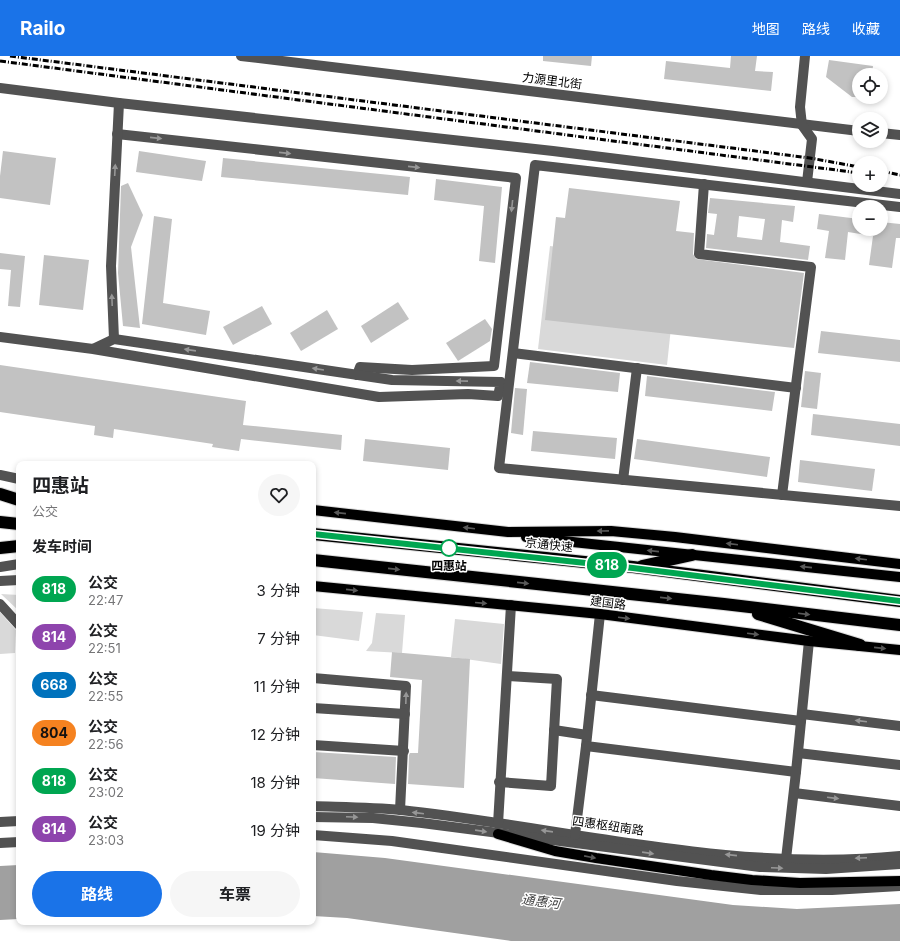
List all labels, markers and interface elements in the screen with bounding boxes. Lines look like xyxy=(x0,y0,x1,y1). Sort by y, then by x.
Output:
text: Railo xyxy=(20,17,65,40)
text: 地图 xyxy=(752,20,780,37)
text: 路线 xyxy=(802,20,830,37)
text: 收藏 xyxy=(852,20,880,37)
map controls xyxy=(852,68,888,236)
button: locate xyxy=(852,68,888,104)
street label: 力源里北街 xyxy=(521,69,583,92)
button: layers xyxy=(852,112,888,148)
one-way arrow xyxy=(150,135,162,142)
one-way arrow xyxy=(279,149,291,156)
button: + xyxy=(852,156,888,192)
one-way arrow xyxy=(408,163,420,170)
one-way arrow xyxy=(112,164,119,176)
one-way arrow xyxy=(509,200,516,212)
button: − xyxy=(852,200,888,236)
one-way arrow xyxy=(109,294,116,306)
one-way arrow xyxy=(184,347,196,353)
one-way arrow xyxy=(312,366,324,372)
one-way arrow xyxy=(455,378,468,384)
text: 四惠站 xyxy=(32,474,89,497)
button: heart xyxy=(258,474,300,516)
text: 公交 xyxy=(32,503,58,519)
one-way arrow xyxy=(334,510,346,516)
one-way arrow xyxy=(463,524,475,531)
one-way arrow xyxy=(596,528,609,534)
street label: 京通快速 xyxy=(524,535,574,554)
text: 发车时间 xyxy=(32,537,92,556)
marker: 四惠站 xyxy=(440,539,458,557)
one-way arrow xyxy=(726,541,738,547)
one-way arrow xyxy=(647,548,659,554)
line badge: 818 xyxy=(584,552,630,578)
text: 818 xyxy=(595,556,619,573)
one-way arrow xyxy=(855,556,867,562)
place label: 四惠站 xyxy=(431,558,467,573)
one-way arrow xyxy=(799,564,812,571)
one-way arrow xyxy=(387,566,400,572)
text: 公交 xyxy=(88,573,118,592)
one-way arrow xyxy=(517,579,529,586)
text: 818 xyxy=(42,580,66,597)
text: 3 分钟 xyxy=(257,581,300,600)
one-way arrow xyxy=(346,587,358,593)
text: 22:47 xyxy=(88,592,123,608)
street label: 建国路 xyxy=(589,593,627,612)
one-way arrow xyxy=(660,595,672,601)
one-way arrow xyxy=(475,599,487,606)
one-way arrow xyxy=(798,610,810,617)
one-way arrow xyxy=(618,614,630,621)
text: 公交 xyxy=(88,621,118,640)
text: 814 xyxy=(42,628,66,645)
text: 7 分钟 xyxy=(257,629,300,648)
one-way arrow xyxy=(747,631,759,637)
text: 22:51 xyxy=(88,640,121,656)
one-way arrow xyxy=(874,644,886,651)
text: 公交 xyxy=(88,669,118,688)
text: 668 xyxy=(40,676,68,693)
text: 11 分钟 xyxy=(254,677,300,696)
text: 22:55 xyxy=(88,688,123,704)
one-way arrow xyxy=(403,691,409,704)
text: 公交 xyxy=(88,717,118,736)
one-way arrow xyxy=(855,718,867,724)
text: 804 xyxy=(40,724,68,741)
text: 12 分钟 xyxy=(251,725,300,744)
text: 22:56 xyxy=(88,736,124,752)
text: 公交 xyxy=(88,765,118,784)
text: 818 xyxy=(42,772,66,789)
text: 18 分钟 xyxy=(250,773,300,792)
text: 23:02 xyxy=(88,784,124,800)
one-way arrow xyxy=(827,795,839,801)
one-way arrow xyxy=(412,810,424,816)
text: 公交 xyxy=(88,813,118,832)
street label: 四惠枢纽南路 xyxy=(571,813,645,838)
one-way arrow xyxy=(346,814,359,820)
text: 814 xyxy=(42,820,66,837)
text: 19 分钟 xyxy=(250,821,300,840)
one-way arrow xyxy=(475,828,487,834)
one-way arrow xyxy=(541,828,553,834)
text: 23:03 xyxy=(88,832,124,848)
one-way arrow xyxy=(642,850,654,856)
one-way arrow xyxy=(725,852,737,858)
one-way arrow xyxy=(584,855,596,861)
one-way arrow xyxy=(855,855,867,862)
one-way arrow xyxy=(771,864,783,871)
button: 路线 xyxy=(32,871,162,917)
button: 车票 xyxy=(170,871,300,917)
water label: 通惠河 xyxy=(521,891,564,912)

